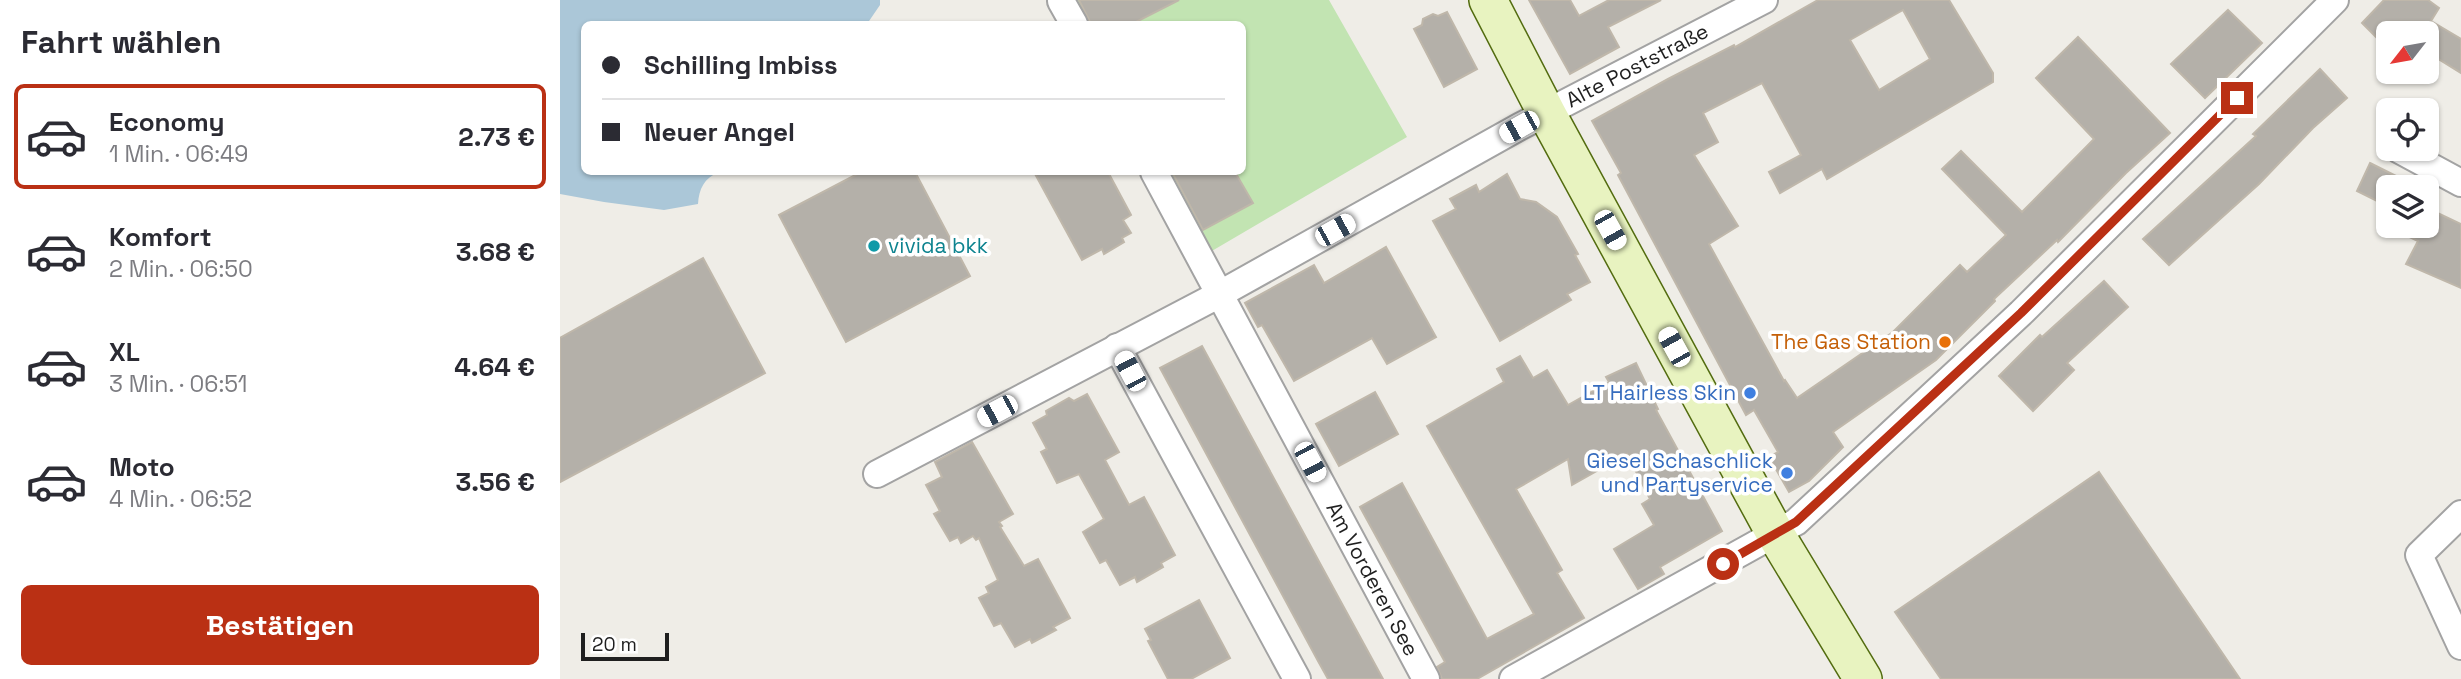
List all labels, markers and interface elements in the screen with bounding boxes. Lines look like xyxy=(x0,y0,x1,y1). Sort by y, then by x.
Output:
street label: Alte Poststraße xyxy=(1561,17,1713,113)
north arrow xyxy=(2376,21,2440,84)
map controls xyxy=(2376,21,2439,238)
text: Fahrt wählen xyxy=(21,22,221,62)
text: Schilling Imbiss xyxy=(644,48,838,82)
route end xyxy=(2221,82,2253,114)
button: locate xyxy=(2376,98,2439,161)
icon: car xyxy=(25,105,88,168)
text: Economy xyxy=(109,105,225,139)
car xyxy=(1496,108,1543,146)
text: Neuer Angel xyxy=(644,115,795,149)
text: 2.73 € xyxy=(458,120,535,154)
text: 1 Min. · 06:49 xyxy=(109,139,248,169)
button: layers xyxy=(2376,175,2439,238)
car xyxy=(1591,207,1630,253)
car xyxy=(1312,211,1359,249)
icon: car xyxy=(25,220,88,283)
text: Komfort xyxy=(109,220,212,254)
place label: vivida bkk xyxy=(888,232,988,259)
text: 3.68 € xyxy=(456,235,535,269)
marker: vivida bkk xyxy=(866,238,882,254)
text: 2 Min. · 06:50 xyxy=(109,254,253,284)
car xyxy=(1655,324,1694,370)
place label: The Gas Station xyxy=(1771,328,1931,355)
marker: The Gas Station xyxy=(1937,334,1953,350)
icon: car xyxy=(25,335,88,398)
text: XL xyxy=(109,335,140,369)
car xyxy=(1111,348,1150,394)
text: 4.64 € xyxy=(454,350,535,384)
text: 3 Min. · 06:51 xyxy=(109,369,247,399)
place label: LT Hairless Skin xyxy=(1583,379,1736,406)
marker: LT Hairless Skin xyxy=(1742,385,1758,401)
car xyxy=(974,392,1021,430)
car xyxy=(1291,439,1330,485)
place label: Giesel Schaschlick und Partyservice xyxy=(1587,447,1773,498)
icon: car xyxy=(25,450,88,513)
text: Moto xyxy=(109,450,175,484)
text: 3.56 € xyxy=(456,465,535,499)
marker: Giesel Schaschlick und Partyservice xyxy=(1779,465,1795,481)
text: 4 Min. · 06:52 xyxy=(109,484,252,514)
street label: Am Vorderen See xyxy=(1320,497,1425,661)
route start xyxy=(1707,548,1739,580)
button: Bestätigen xyxy=(21,585,539,665)
scale bar xyxy=(581,630,668,662)
text: 20 m xyxy=(592,632,637,657)

